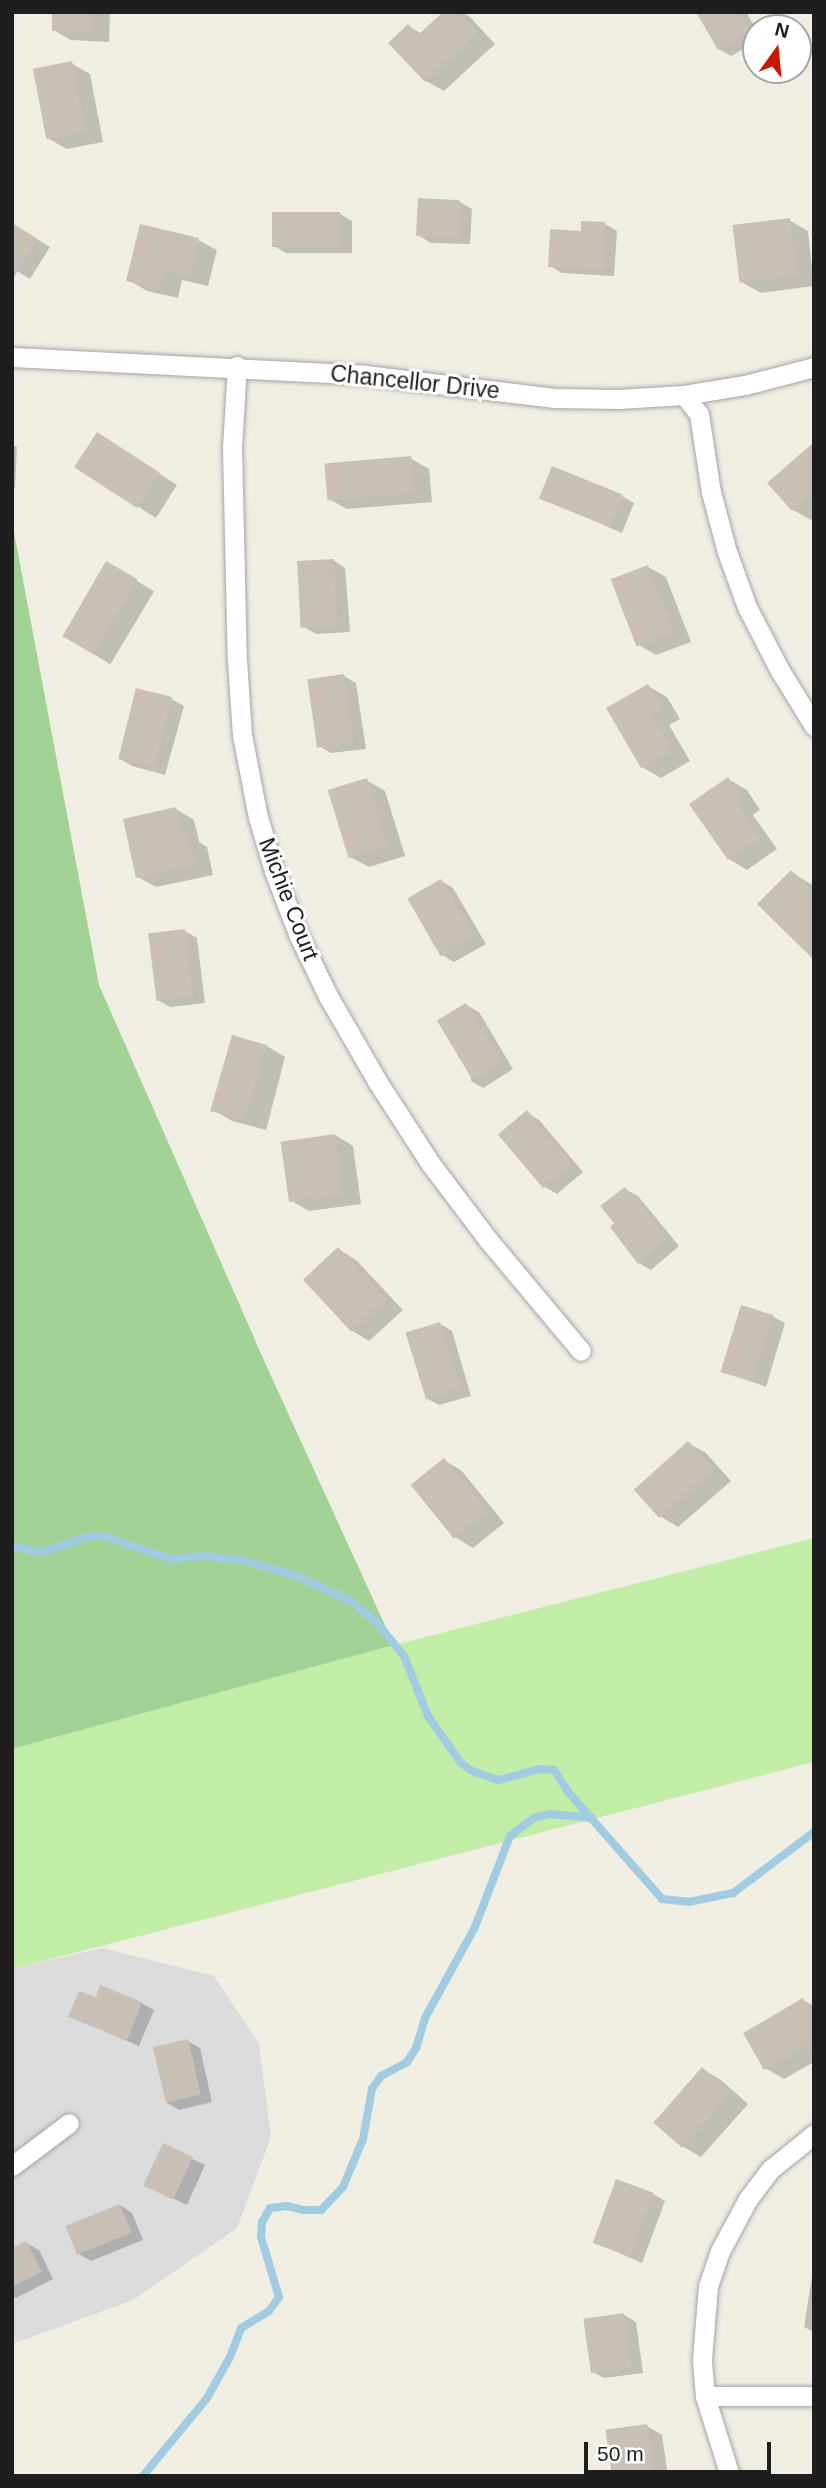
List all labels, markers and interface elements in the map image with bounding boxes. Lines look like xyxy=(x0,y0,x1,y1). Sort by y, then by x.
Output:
north arrow xyxy=(742,14,812,84)
text: N xyxy=(773,18,791,42)
street label: Chancellor Drive xyxy=(329,359,501,405)
street label: Michie Court xyxy=(253,834,325,964)
scale bar xyxy=(588,2428,775,2472)
text: 50 m xyxy=(597,2442,644,2465)

